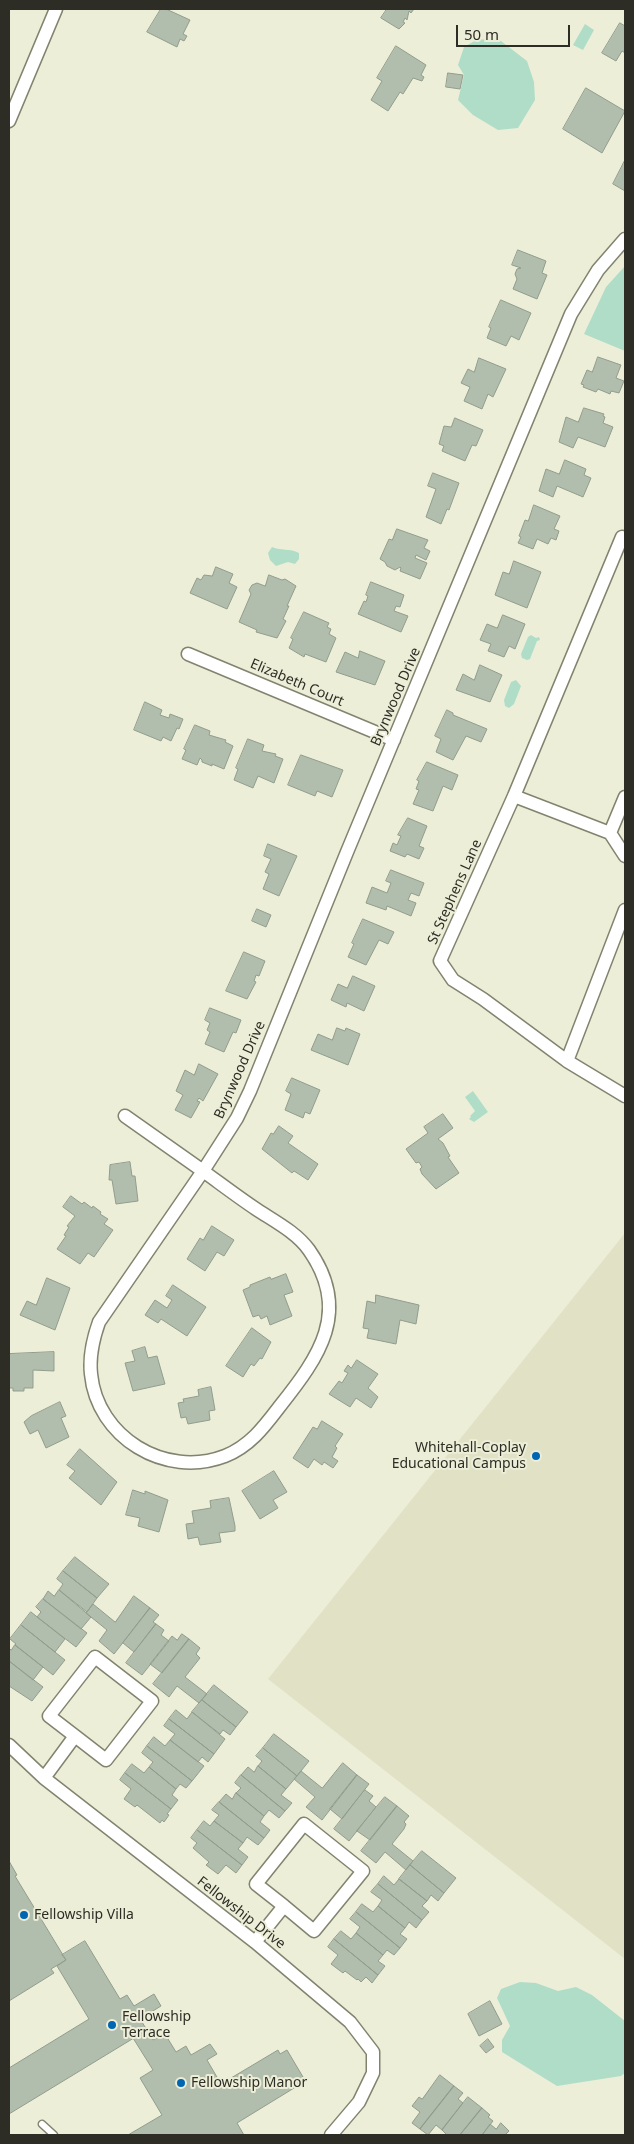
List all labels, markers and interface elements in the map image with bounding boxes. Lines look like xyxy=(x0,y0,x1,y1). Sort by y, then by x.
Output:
scale bar xyxy=(459,15,573,47)
text: 50 m xyxy=(464,24,499,44)
street label: Brynwood Drive xyxy=(368,645,424,749)
street label: Elizabeth Court xyxy=(248,656,346,710)
street label: St Stephens Lane xyxy=(424,837,486,947)
street label: Brynwood Drive xyxy=(211,1018,269,1122)
place label: Whitehall-Coplay Educational Campus xyxy=(392,1440,526,1472)
marker: Whitehall-Coplay Educational Campus xyxy=(530,1450,542,1462)
street label: Fellowship Drive xyxy=(194,1873,288,1953)
place label: Fellowship Villa xyxy=(34,1907,134,1923)
marker: Fellowship Villa xyxy=(18,1909,30,1921)
place label: Fellowship Terrace xyxy=(122,2009,191,2041)
marker: Fellowship Terrace xyxy=(106,2019,118,2031)
place label: Fellowship Manor xyxy=(191,2075,307,2091)
marker: Fellowship Manor xyxy=(175,2077,187,2089)

